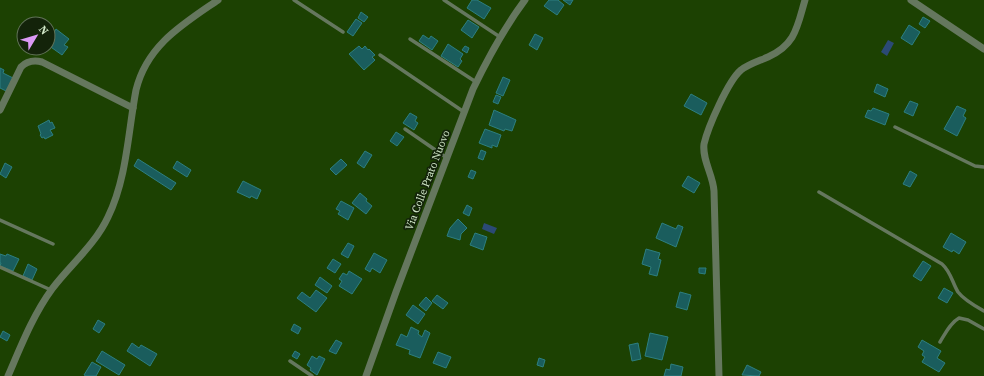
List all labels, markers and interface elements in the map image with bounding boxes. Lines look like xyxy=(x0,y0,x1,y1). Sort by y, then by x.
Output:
north arrow xyxy=(16,16,56,56)
text: N xyxy=(35,22,52,38)
street label: Via Colle Prato Nuovo xyxy=(401,128,454,233)

